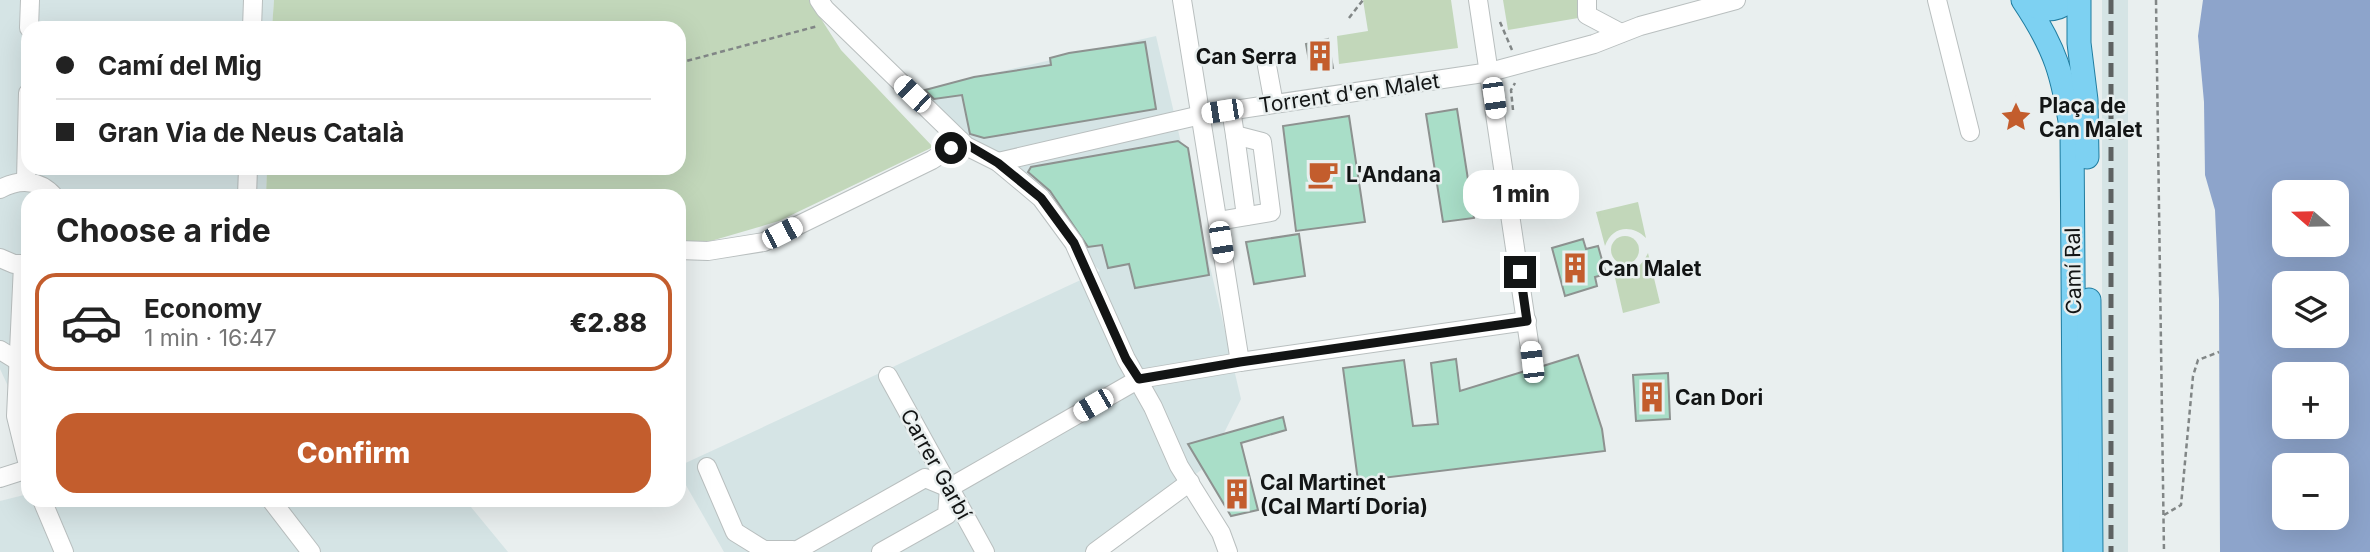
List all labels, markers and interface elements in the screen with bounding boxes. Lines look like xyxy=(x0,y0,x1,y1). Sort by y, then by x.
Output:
building icon: Can Serra xyxy=(1303,39,1337,73)
place label: Can Serra xyxy=(1196,44,1297,69)
text: Camí del Mig xyxy=(98,50,262,81)
street label: Torrent d'en Malet xyxy=(1257,68,1441,118)
car xyxy=(890,72,935,116)
car xyxy=(1481,76,1508,120)
place label: Plaça de Can Malet xyxy=(2039,93,2143,142)
car xyxy=(1200,97,1245,125)
place icon: Plaça de Can Malet xyxy=(1999,100,2033,134)
text: Gran Via de Neus Català xyxy=(98,117,404,148)
route start xyxy=(935,132,967,164)
cafe icon: L'Andana xyxy=(1306,157,1340,191)
place label: L'Andana xyxy=(1346,162,1441,187)
callout: 1 min xyxy=(1462,170,1578,219)
text: 1 min xyxy=(1492,180,1550,208)
north arrow xyxy=(2272,180,2348,257)
map controls xyxy=(2272,180,2349,530)
text: Choose a ride xyxy=(56,211,271,250)
car xyxy=(759,214,806,252)
car xyxy=(1208,220,1235,264)
street label: Camí Ral xyxy=(2060,227,2086,315)
building icon: Can Malet xyxy=(1558,251,1592,285)
route end xyxy=(1504,256,1536,288)
place label: Can Malet xyxy=(1598,256,1702,281)
button: layers xyxy=(2272,271,2349,348)
icon: car xyxy=(60,291,123,354)
text: Economy xyxy=(144,293,262,324)
text: €2.88 xyxy=(570,307,647,338)
text: 1 min · 16:47 xyxy=(144,324,277,352)
car xyxy=(1520,340,1545,384)
button: + xyxy=(2272,362,2349,439)
building icon: Can Dori xyxy=(1635,380,1669,414)
car xyxy=(1070,385,1117,425)
place label: Can Dori xyxy=(1675,385,1763,410)
street label: Carrer Garbí xyxy=(895,404,977,524)
button: Confirm xyxy=(56,413,651,493)
button: − xyxy=(2272,453,2349,530)
place label: Cal Martinet (Cal Martí Doria) xyxy=(1260,470,1428,519)
building icon: Cal Martinet (Cal Martí Doria) xyxy=(1220,477,1254,511)

